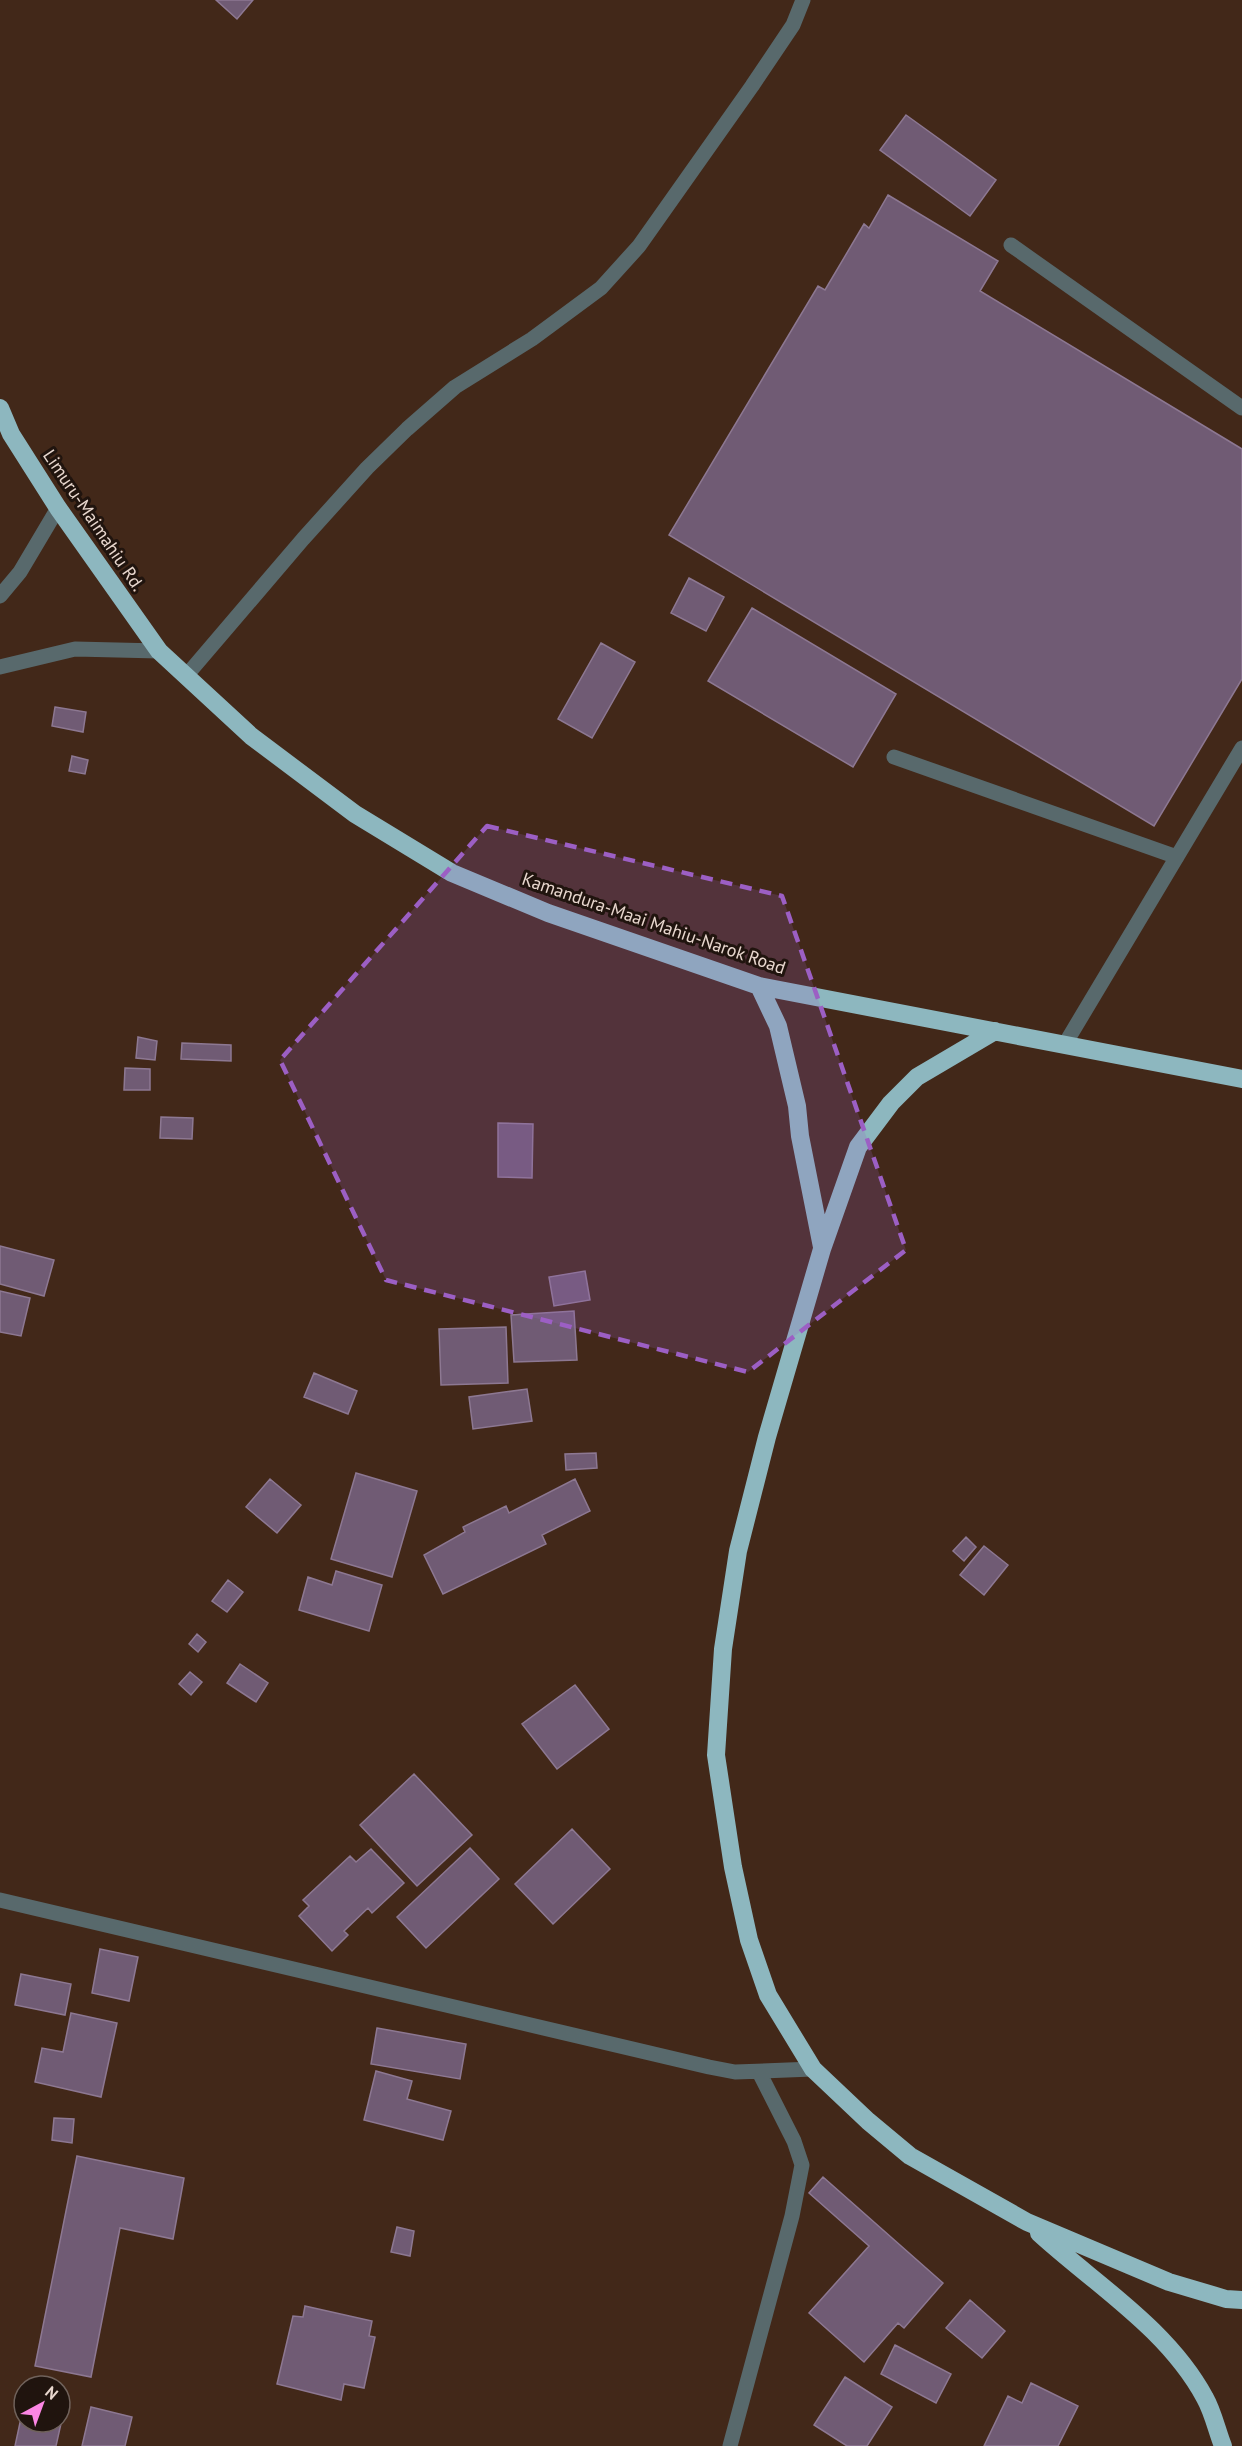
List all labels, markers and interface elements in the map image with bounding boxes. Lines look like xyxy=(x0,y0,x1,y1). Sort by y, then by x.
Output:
street label: Limuru-Maimahiu Rd. xyxy=(38,445,150,595)
street label: Kamandura-Maai Mahiu-Narok Road xyxy=(519,867,789,979)
north arrow xyxy=(12,2374,72,2434)
text: N xyxy=(41,2382,62,2404)

